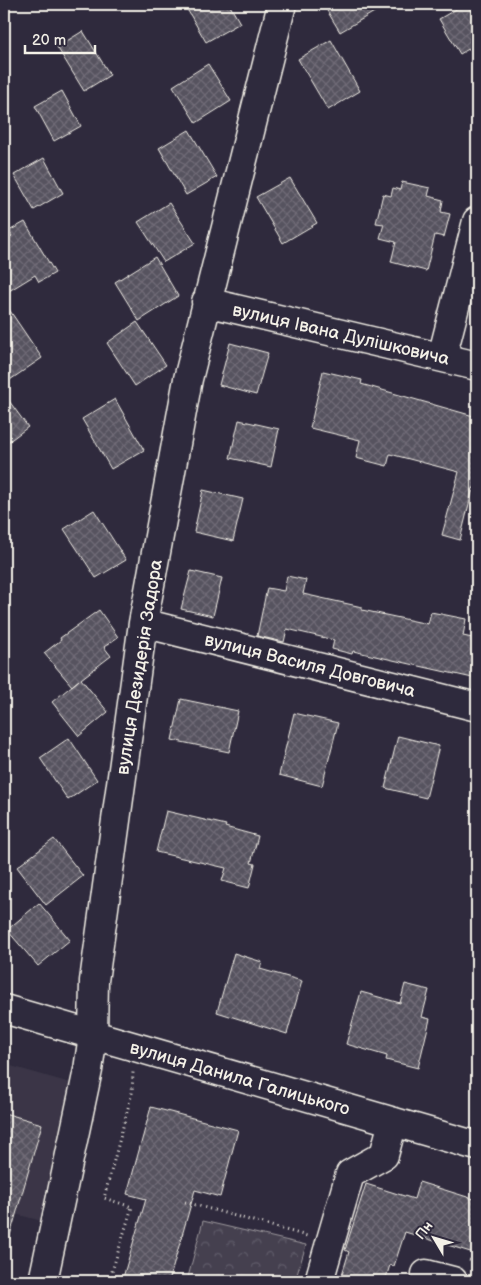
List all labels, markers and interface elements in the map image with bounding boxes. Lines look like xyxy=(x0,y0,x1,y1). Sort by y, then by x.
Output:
scale bar xyxy=(25,22,95,54)
text: 20 m xyxy=(32,31,66,50)
street label: вулиця Івана Дулішковича xyxy=(230,299,452,370)
street label: вулиця Дезидерія Задора xyxy=(112,558,167,776)
street label: вулиця Василя Довговича xyxy=(202,629,418,702)
street label: вулиця Данила Галицького xyxy=(127,1037,352,1120)
north arrow xyxy=(408,1212,458,1262)
text: Пн xyxy=(412,1218,437,1243)

